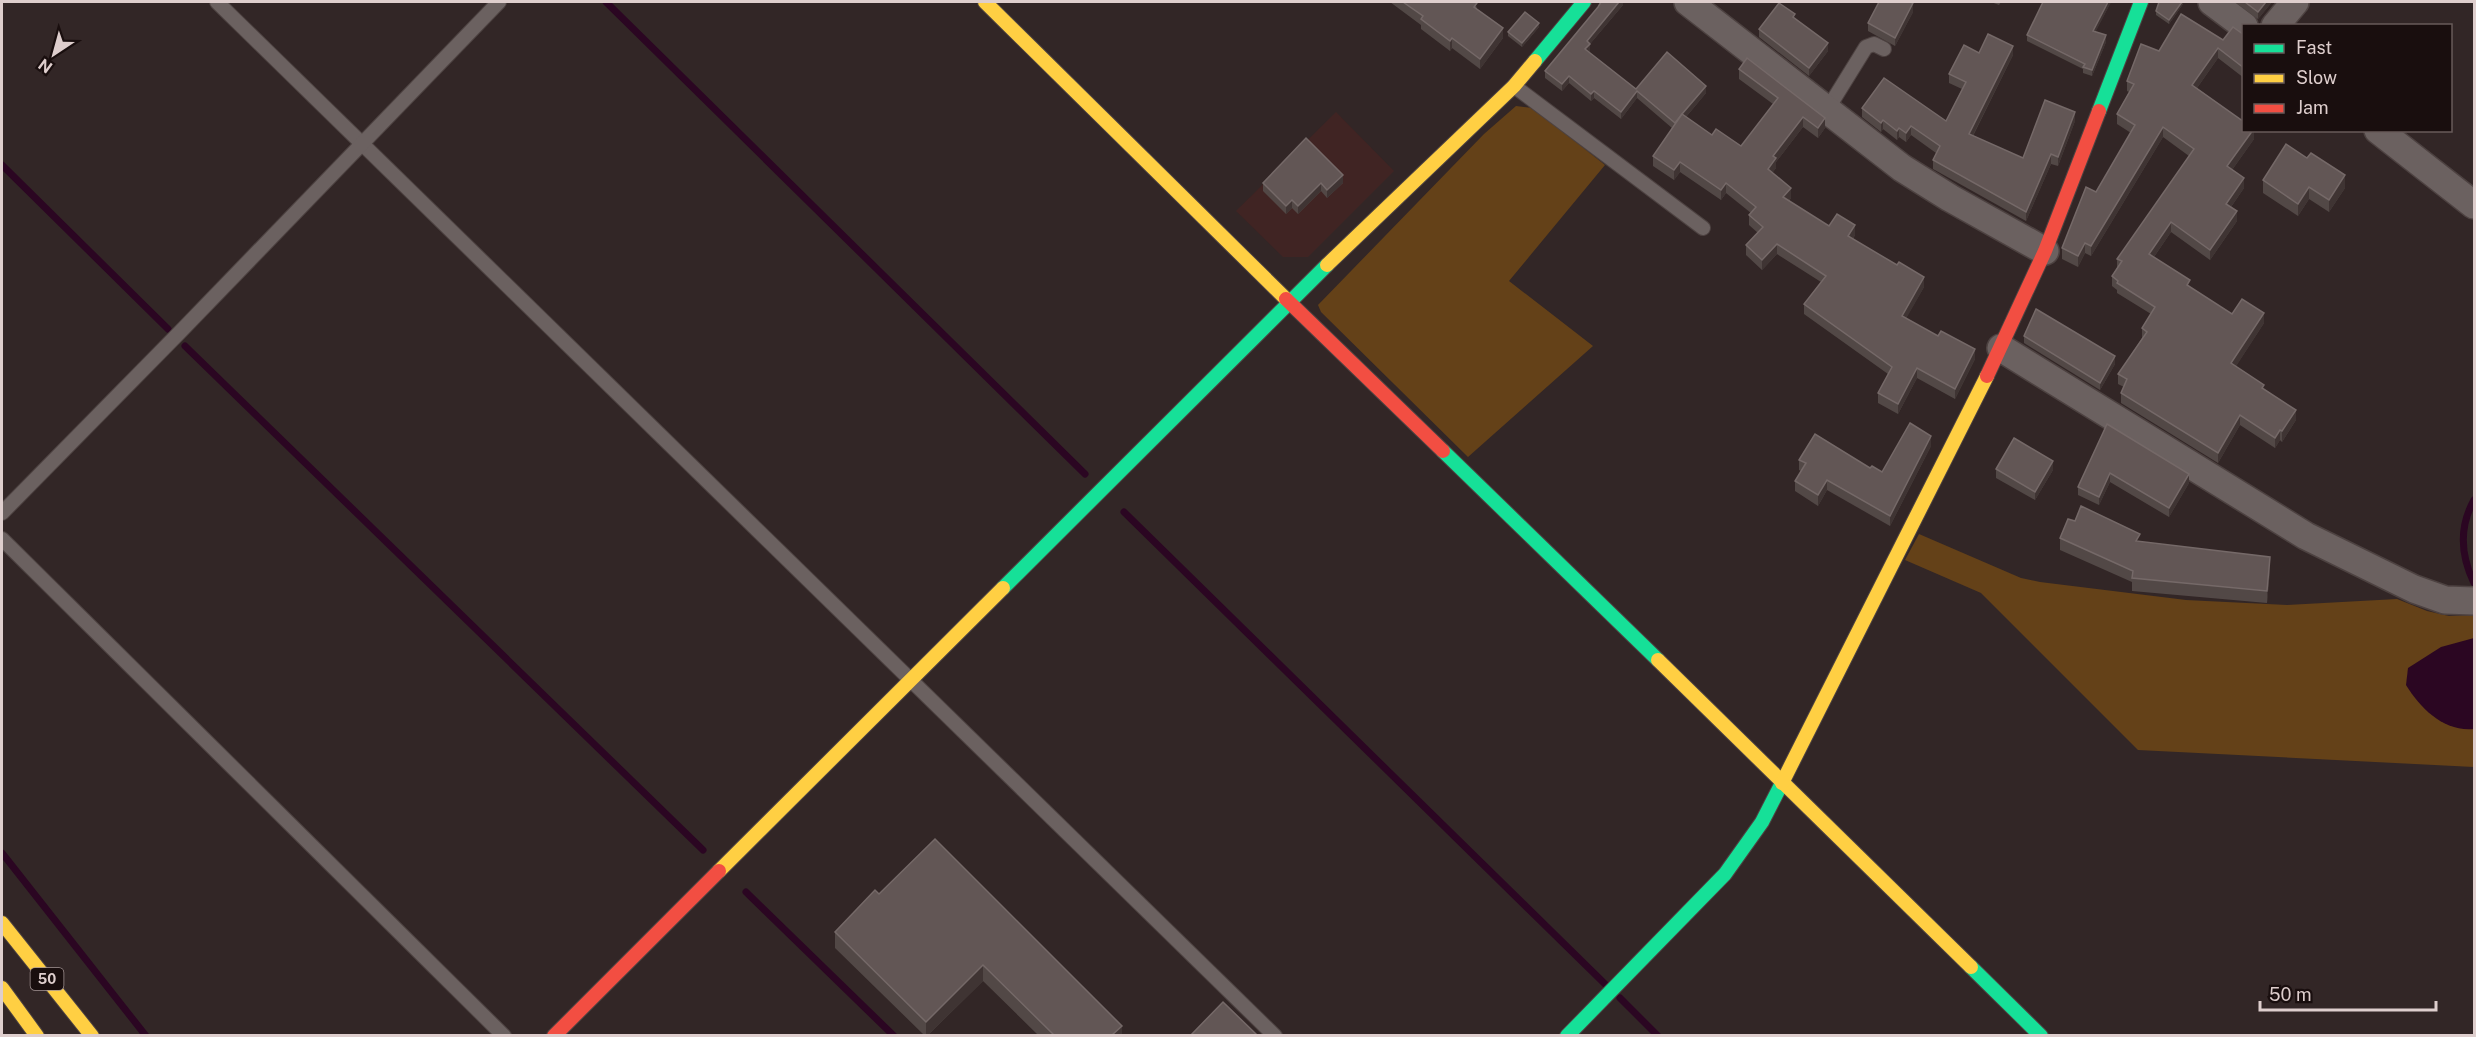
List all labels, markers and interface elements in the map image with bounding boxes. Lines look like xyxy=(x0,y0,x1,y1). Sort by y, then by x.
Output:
north arrow xyxy=(24,24,84,84)
legend xyxy=(2242,24,2452,132)
text: Fast xyxy=(2296,37,2332,58)
text: N xyxy=(35,54,56,77)
text: Slow xyxy=(2296,67,2337,88)
text: Jam xyxy=(2296,97,2329,118)
road number: 50 xyxy=(30,968,63,990)
scale bar xyxy=(2260,974,2436,1012)
text: 50 m xyxy=(2269,984,2312,1005)

